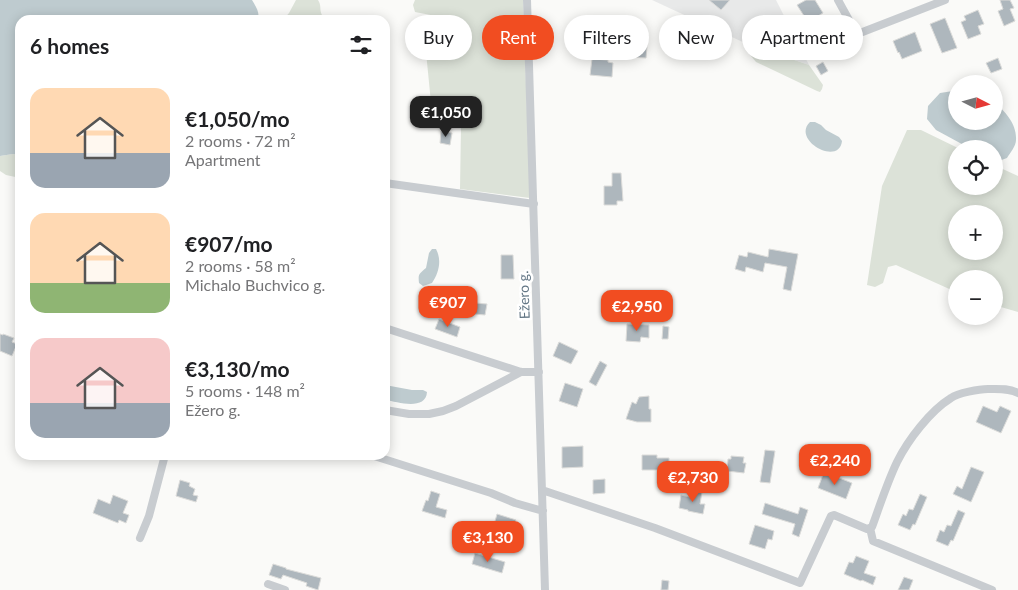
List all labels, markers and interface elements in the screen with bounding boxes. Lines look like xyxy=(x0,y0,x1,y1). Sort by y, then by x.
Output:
chip: Buy xyxy=(405,15,472,60)
chip: Rent xyxy=(482,15,554,60)
chip: Filters xyxy=(564,15,649,60)
chip: New xyxy=(659,15,732,60)
chip: Apartment xyxy=(742,15,863,60)
icon: filters xyxy=(347,31,375,59)
text: 6 homes xyxy=(30,33,109,58)
north arrow xyxy=(948,75,1002,130)
map controls xyxy=(948,75,1003,325)
pin: €1,050 xyxy=(405,96,487,138)
text: €1,050 xyxy=(421,102,471,121)
text: €1,050/mo xyxy=(185,106,290,131)
icon: home xyxy=(70,108,130,168)
text: 2 rooms · 72 m² xyxy=(185,131,296,150)
button: locate xyxy=(948,140,1003,195)
text: Apartment xyxy=(185,150,260,169)
button: + xyxy=(948,205,1003,260)
text: €907/mo xyxy=(185,231,273,256)
icon: home xyxy=(70,233,130,293)
text: 2 rooms · 58 m² xyxy=(185,256,296,275)
street label: Ežero g. xyxy=(514,270,533,320)
button: − xyxy=(948,270,1003,325)
text: Michalo Buchvico g. xyxy=(185,275,325,294)
pin: €907 xyxy=(418,286,478,328)
pin: €2,950 xyxy=(596,290,678,332)
text: €907 xyxy=(429,292,467,311)
text: €2,950 xyxy=(612,296,662,315)
text: €3,130/mo xyxy=(185,356,290,381)
icon: home xyxy=(70,358,130,418)
text: 5 rooms · 148 m² xyxy=(185,381,305,400)
text: Ežero g. xyxy=(185,400,241,419)
pin: €2,240 xyxy=(794,444,876,486)
text: €2,240 xyxy=(810,450,860,469)
pin: €2,730 xyxy=(652,460,734,503)
text: €2,730 xyxy=(668,467,718,486)
pin: €3,130 xyxy=(447,520,529,563)
text: €3,130 xyxy=(463,527,513,546)

